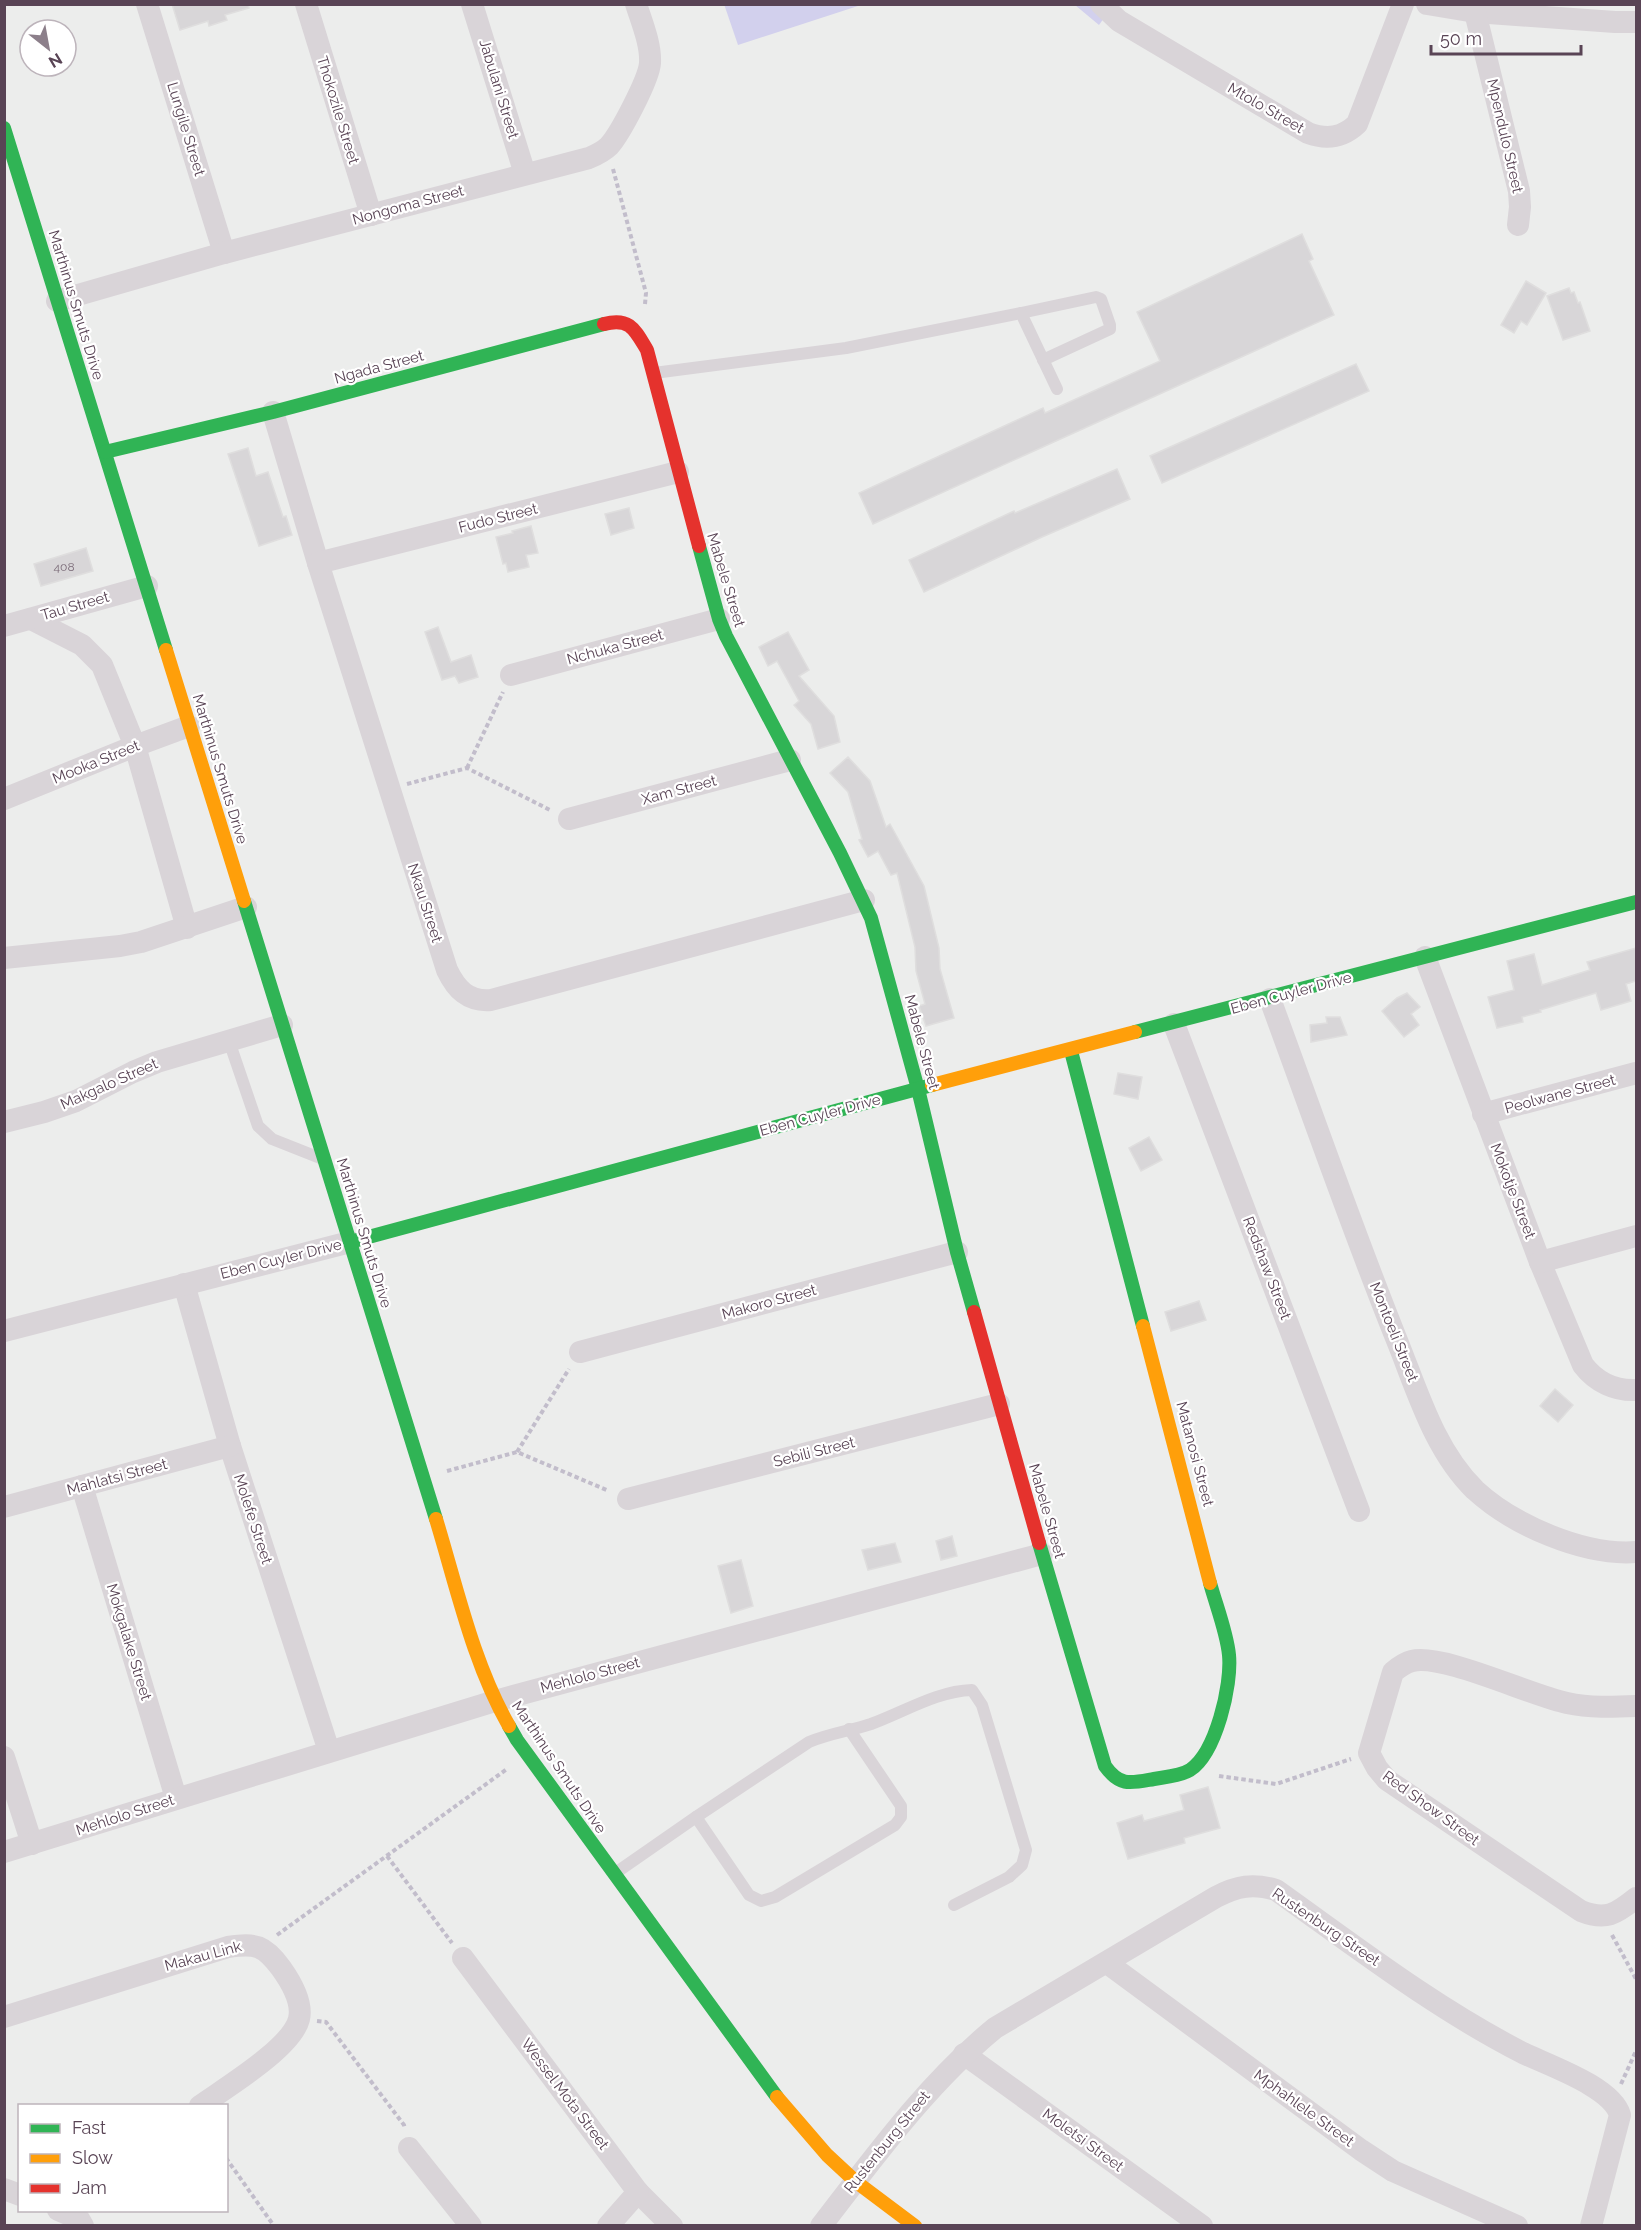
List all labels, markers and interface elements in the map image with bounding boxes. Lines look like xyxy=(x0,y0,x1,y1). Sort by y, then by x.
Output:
north arrow xyxy=(18,18,78,78)
scale bar xyxy=(1431,18,1581,56)
text: 50 m xyxy=(1440,28,1482,49)
street label: Jabulani Street xyxy=(475,37,523,141)
text: N xyxy=(45,49,66,72)
street label: Thokozile Street xyxy=(313,54,363,166)
street label: Mpendulo Street xyxy=(1483,77,1527,195)
street label: Mtolo Street xyxy=(1225,79,1307,137)
street label: Lungile Street xyxy=(163,80,209,178)
street label: Nongoma Street xyxy=(350,181,466,229)
street label: Marthinus Smuts Drive xyxy=(45,228,107,382)
street label: Ngada Street xyxy=(332,346,426,388)
street label: Fudo Street xyxy=(457,499,539,537)
street label: Mabele Street xyxy=(703,531,749,629)
house number: 408 xyxy=(53,560,75,574)
street label: Tau Street xyxy=(39,588,111,624)
street label: Nchuka Street xyxy=(565,626,665,668)
street label: Marthinus Smuts Drive xyxy=(189,692,251,846)
street label: Mooka Street xyxy=(50,736,142,788)
street label: Xam Street xyxy=(640,771,718,809)
street label: Nkau Street xyxy=(404,861,446,945)
street label: Eben Cuyler Drive xyxy=(1229,968,1354,1018)
street label: Mabele Street xyxy=(901,993,943,1091)
street label: Makgalo Street xyxy=(58,1054,160,1114)
street label: Peolwane Street xyxy=(1503,1071,1617,1117)
street label: Eben Cuyler Drive xyxy=(758,1090,883,1140)
street label: Mokotje Street xyxy=(1487,1141,1539,1241)
street label: Marthinus Smuts Drive xyxy=(333,1156,395,1310)
street label: Redshaw Street xyxy=(1239,1214,1295,1322)
street label: Eben Cuyler Drive xyxy=(218,1235,344,1283)
street label: Montoeli Street xyxy=(1366,1279,1422,1385)
street label: Makoro Street xyxy=(720,1281,818,1323)
street label: Matanosi Street xyxy=(1172,1400,1218,1508)
street label: Sebili Street xyxy=(771,1433,857,1471)
street label: Mahlatsi Street xyxy=(65,1455,169,1499)
street label: Mabele Street xyxy=(1025,1462,1069,1560)
street label: Molefe Street xyxy=(230,1472,276,1566)
street label: Mokgalake Street xyxy=(103,1582,155,1702)
street label: Mehlolo Street xyxy=(538,1653,642,1697)
street label: Marthinus Smuts Drive xyxy=(508,1697,610,1837)
street label: Red Show Street xyxy=(1379,1767,1483,1849)
street label: Mehlolo Street xyxy=(74,1791,176,1839)
street label: Rustenburg Street xyxy=(1269,1884,1383,1970)
street label: Makau Link xyxy=(163,1937,243,1975)
street label: Wessel Mota Street xyxy=(517,2035,613,2153)
street label: Mphahlele Street xyxy=(1250,2066,1358,2150)
street label: Rustenburg Street xyxy=(840,2087,934,2197)
legend xyxy=(18,2104,228,2212)
street label: Moletsi Street xyxy=(1039,2105,1127,2175)
text: Fast xyxy=(72,2117,106,2138)
text: Slow xyxy=(72,2147,113,2168)
text: Jam xyxy=(72,2177,107,2198)

